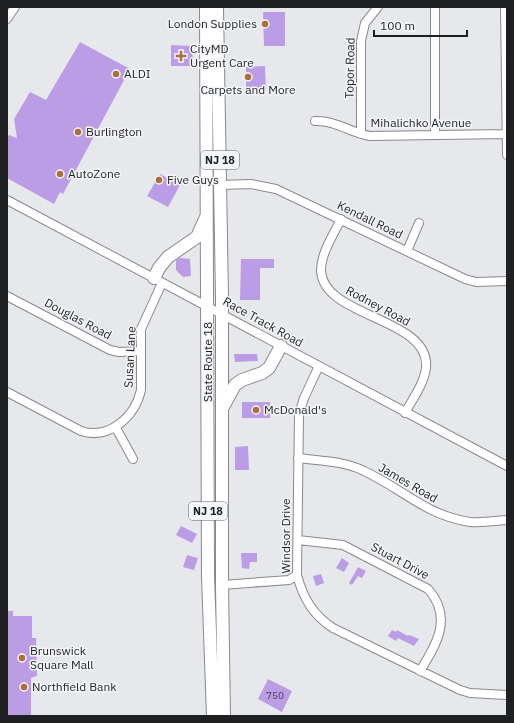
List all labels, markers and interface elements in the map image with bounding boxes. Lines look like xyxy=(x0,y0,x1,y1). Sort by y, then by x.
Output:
scale bar xyxy=(374,12,467,38)
place label: London Supplies xyxy=(168,16,257,31)
text: 100 m xyxy=(380,18,415,33)
marker: London Supplies xyxy=(260,19,270,29)
street label: Topor Road xyxy=(341,37,358,99)
place label: CityMD Urgent Care xyxy=(190,41,254,70)
marker: CityMD Urgent Care xyxy=(175,50,187,62)
place label: ALDI xyxy=(124,66,151,81)
marker: ALDI xyxy=(111,69,121,79)
marker: Carpets and More xyxy=(243,72,253,82)
place label: Carpets and More xyxy=(200,82,296,97)
street label: Mihalichko Avenue xyxy=(371,115,472,130)
place label: Burlington xyxy=(86,124,142,139)
marker: Burlington xyxy=(73,127,83,137)
road number: NJ 18 xyxy=(201,151,239,169)
place label: AutoZone xyxy=(68,166,121,181)
marker: AutoZone xyxy=(55,169,65,179)
place label: Five Guys xyxy=(167,172,219,187)
marker: Five Guys xyxy=(154,175,164,185)
street label: Kendall Road xyxy=(335,197,405,242)
street label: Rodney Road xyxy=(343,282,413,329)
street label: Race Track Road xyxy=(221,293,306,350)
street label: Douglas Road xyxy=(42,295,114,343)
street label: State Route 18 xyxy=(200,322,215,402)
street label: Susan Lane xyxy=(120,325,139,388)
place label: McDonald's xyxy=(264,402,327,417)
marker: McDonald's xyxy=(251,405,261,415)
street label: James Road xyxy=(376,460,441,506)
street label: Windsor Drive xyxy=(278,498,293,574)
road number: NJ 18 xyxy=(189,502,227,520)
street label: Stuart Drive xyxy=(369,539,432,582)
place label: Brunswick Square Mall xyxy=(30,643,94,672)
marker: Brunswick Square Mall xyxy=(17,653,27,663)
place label: Northfield Bank xyxy=(32,679,117,694)
marker: Northfield Bank xyxy=(19,682,29,692)
house number: 750 xyxy=(266,689,284,702)

